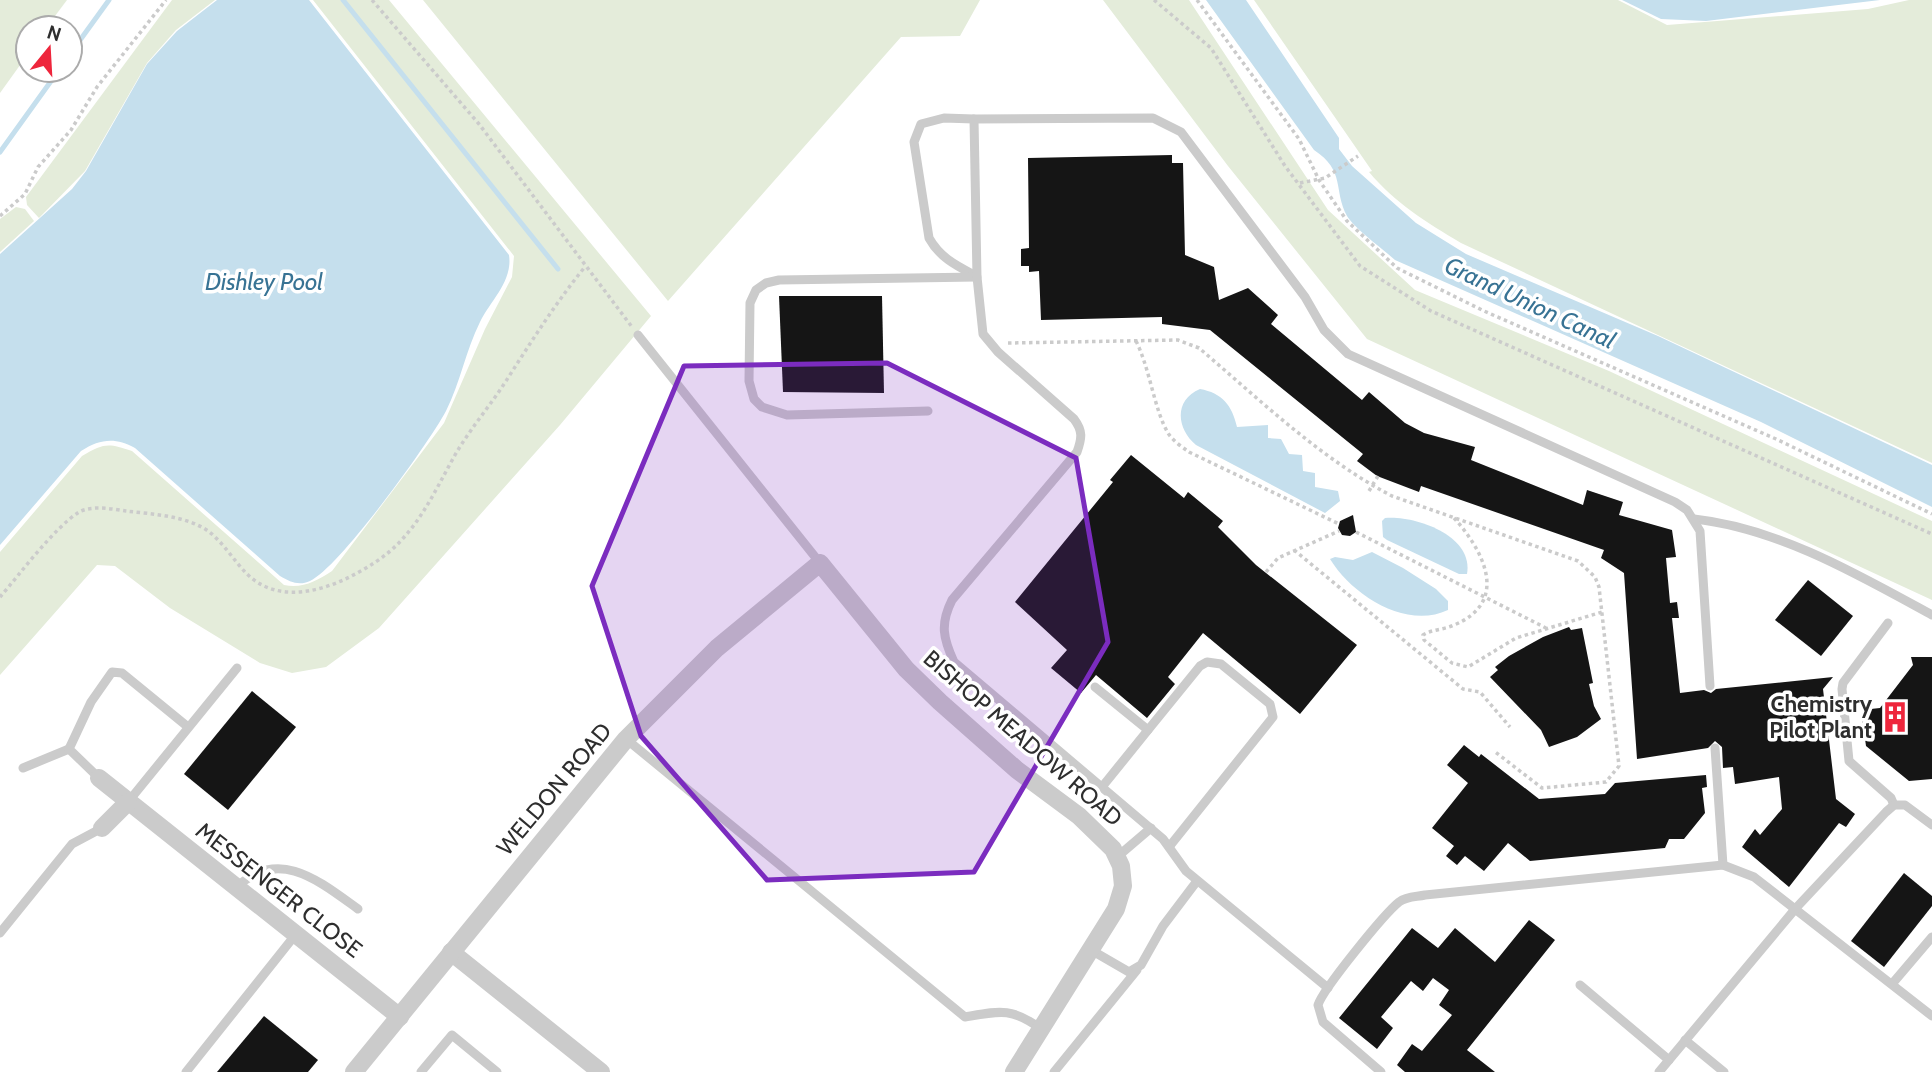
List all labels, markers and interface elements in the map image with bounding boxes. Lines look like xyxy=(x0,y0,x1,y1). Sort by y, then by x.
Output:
north arrow xyxy=(14,14,84,84)
text: N xyxy=(44,20,64,46)
water label: Grand Union Canal xyxy=(1440,250,1620,355)
water label: Dishley Pool xyxy=(205,267,323,296)
street label: BISHOP MEADOW ROAD xyxy=(918,644,1128,832)
place label: Chemistry Pilot Plant xyxy=(1769,690,1873,744)
building icon: Chemistry Pilot Plant xyxy=(1878,700,1912,734)
street label: WELDON ROAD xyxy=(491,717,617,861)
street label: MESSENGER CLOSE xyxy=(190,816,368,964)

